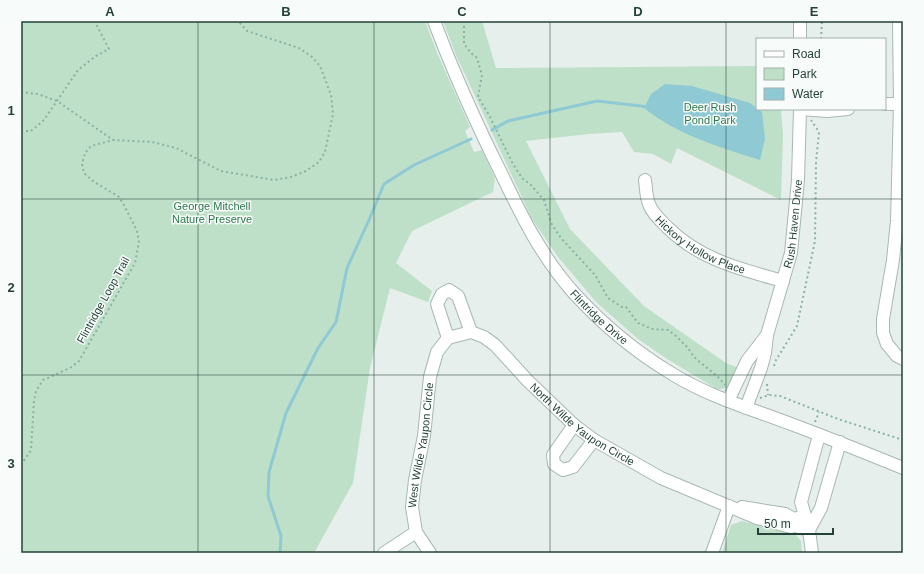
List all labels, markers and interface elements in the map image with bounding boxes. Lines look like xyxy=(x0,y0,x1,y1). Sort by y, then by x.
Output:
text: A xyxy=(105,4,115,19)
text: B xyxy=(281,4,291,19)
text: C xyxy=(457,4,467,19)
text: D xyxy=(633,4,643,19)
text: E xyxy=(810,4,819,19)
legend xyxy=(756,38,886,110)
text: Road xyxy=(792,47,821,61)
text: Park xyxy=(792,67,818,81)
text: Water xyxy=(792,87,824,101)
park label: Deer Rush Pond Park xyxy=(684,101,736,126)
text: 1 xyxy=(7,103,15,118)
street label: Rush Haven Drive xyxy=(781,179,804,270)
park label: George Mitchell Nature Preserve xyxy=(172,200,252,225)
street label: Hickory Hollow Place xyxy=(653,213,747,276)
street label: Flintridge Loop Trail xyxy=(74,255,132,345)
text: 2 xyxy=(7,280,15,295)
street label: Flintridge Drive xyxy=(568,287,630,347)
street label: North Wilde Yaupon Circle xyxy=(528,380,637,468)
street label: West Wilde Yaupon Circle xyxy=(406,382,435,509)
text: 3 xyxy=(7,456,15,471)
scale bar xyxy=(758,510,833,536)
text: 50 m xyxy=(764,517,791,531)

